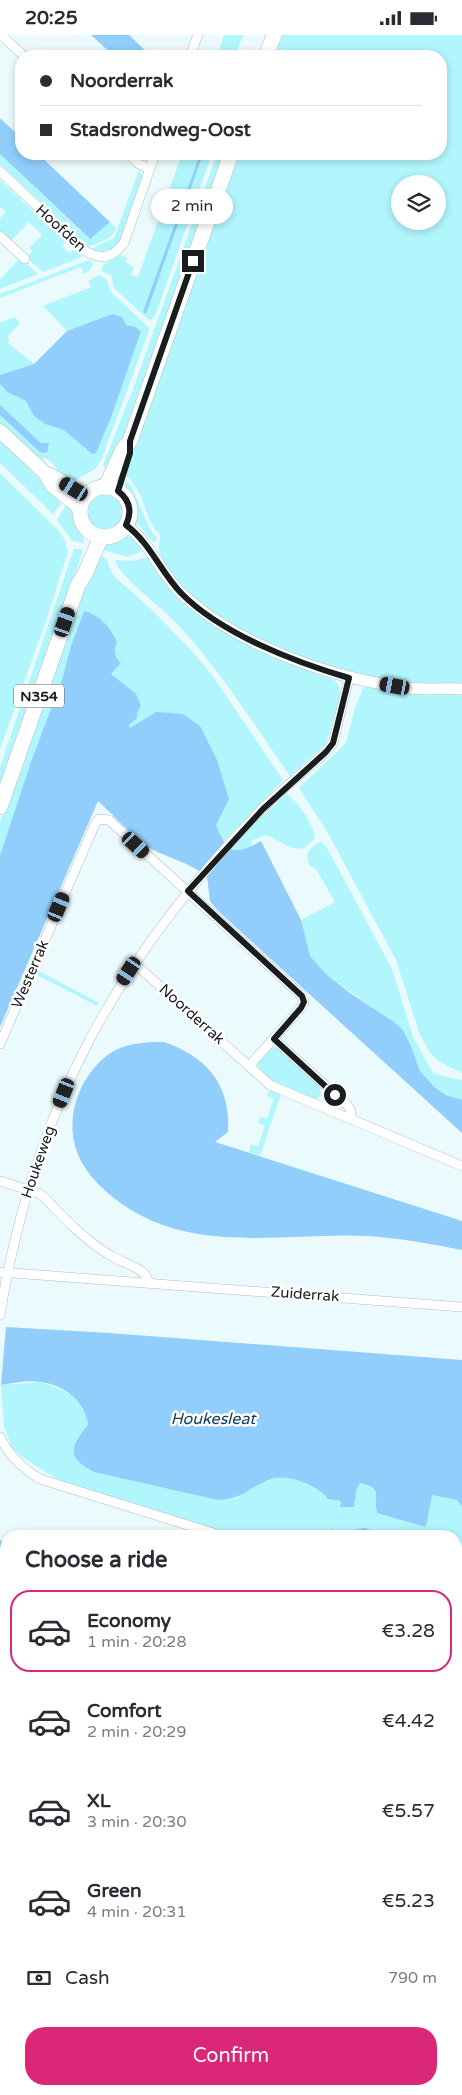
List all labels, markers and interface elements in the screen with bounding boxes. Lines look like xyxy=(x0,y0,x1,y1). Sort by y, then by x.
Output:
text: 20:25 xyxy=(25,7,78,29)
text: Noorderrak xyxy=(70,70,173,92)
text: Stadsrondweg-Oost xyxy=(70,119,251,141)
map controls xyxy=(391,175,446,230)
button: layers xyxy=(391,175,446,230)
callout: 2 min xyxy=(152,189,234,223)
text: 2 min xyxy=(171,196,213,216)
street label: Hoofden xyxy=(32,201,90,255)
route end xyxy=(182,250,204,272)
car xyxy=(57,475,90,503)
car xyxy=(53,605,76,639)
car xyxy=(378,676,411,696)
road number: N354 xyxy=(14,684,64,707)
car xyxy=(119,829,152,861)
car xyxy=(46,890,71,924)
street label: Westerrak xyxy=(8,937,52,1011)
car xyxy=(114,954,143,988)
street label: Noorderrak xyxy=(156,980,228,1048)
car xyxy=(51,1076,76,1110)
route start xyxy=(324,1084,346,1106)
street label: Houkeweg xyxy=(17,1123,59,1201)
street label: Zuiderrak xyxy=(270,1283,340,1305)
water label: Houkesleat xyxy=(171,1409,257,1429)
text: Choose a ride xyxy=(25,1547,168,1573)
icon: car xyxy=(27,1609,72,1654)
text: Economy xyxy=(87,1610,171,1632)
text: €3.28 xyxy=(381,1620,435,1642)
text: 1 min · 20:28 xyxy=(87,1632,186,1652)
icon: car xyxy=(27,1699,72,1744)
text: Comfort xyxy=(87,1700,161,1722)
text: €4.42 xyxy=(382,1710,435,1732)
text: 2 min · 20:29 xyxy=(87,1722,186,1742)
icon: car xyxy=(27,1789,72,1834)
text: XL xyxy=(87,1790,111,1812)
text: €5.57 xyxy=(381,1800,435,1822)
text: 3 min · 20:30 xyxy=(87,1812,186,1832)
icon: car xyxy=(27,1879,72,1924)
text: Green xyxy=(87,1880,141,1902)
text: €5.23 xyxy=(381,1890,435,1912)
text: 4 min · 20:31 xyxy=(87,1902,186,1922)
icon: cash xyxy=(25,1964,53,1992)
text: Cash xyxy=(65,1967,110,1989)
text: 790 m xyxy=(388,1968,437,1988)
button: Confirm xyxy=(25,2027,437,2085)

